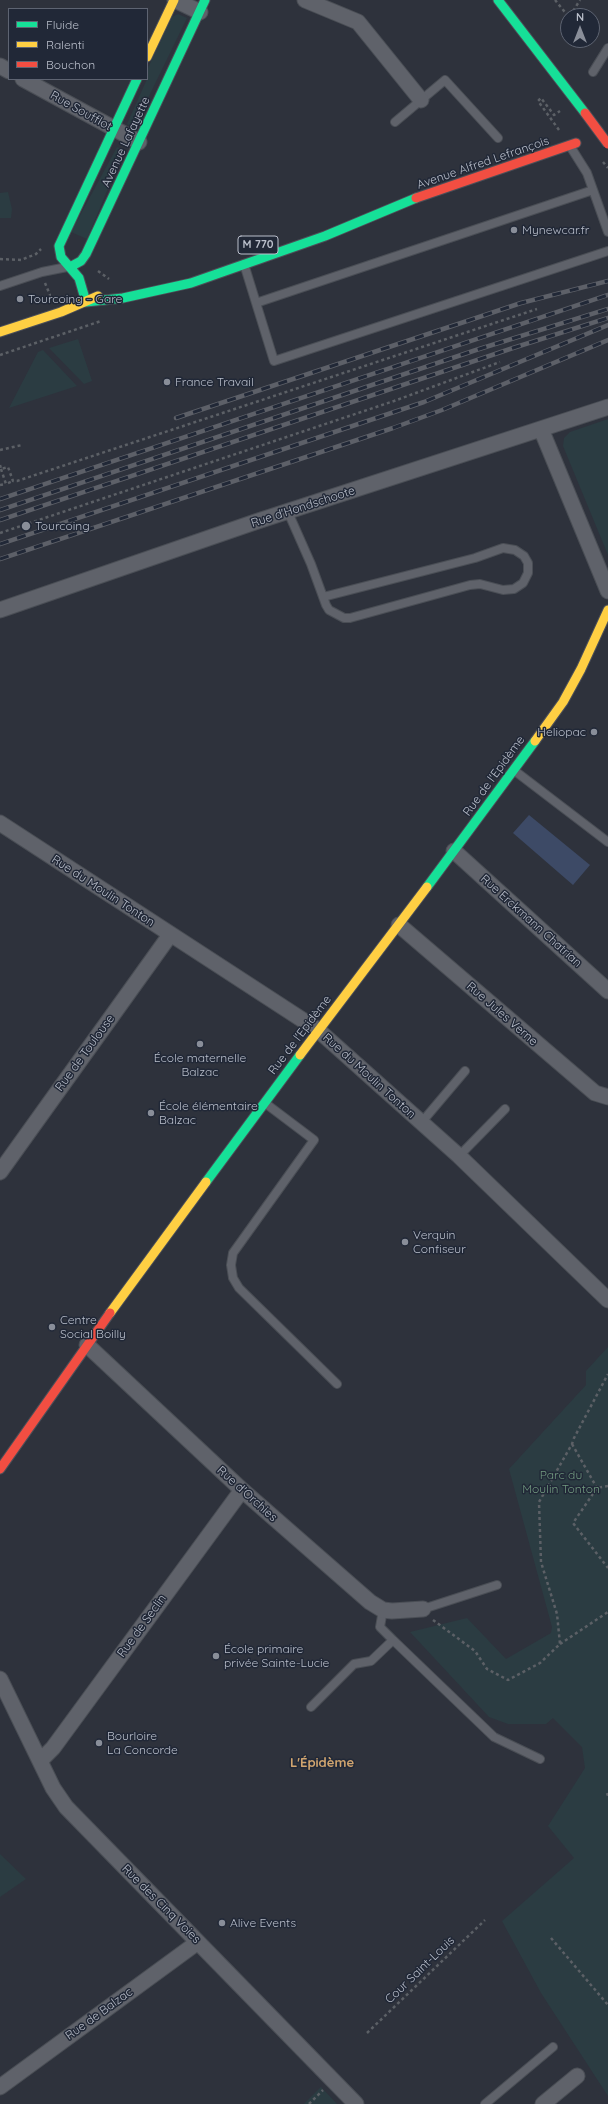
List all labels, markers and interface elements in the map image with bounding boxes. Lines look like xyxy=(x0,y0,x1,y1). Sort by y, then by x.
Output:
legend xyxy=(8,8,148,80)
north arrow xyxy=(560,8,600,48)
text: N xyxy=(576,10,584,24)
text: Fluide xyxy=(46,17,79,32)
text: Ralenti xyxy=(46,37,84,52)
text: Bouchon xyxy=(46,57,95,72)
street label: Rue Soufflot xyxy=(48,88,114,134)
street label: Avenue Lafayette xyxy=(99,95,153,189)
street label: Avenue Alfred Lefrançois xyxy=(415,134,551,192)
place label: Mynewcar.fr xyxy=(522,223,589,237)
marker: Mynewcar.fr xyxy=(509,225,519,235)
road number: M 770 xyxy=(238,236,278,254)
place label: Tourcoing – Gare xyxy=(28,292,122,306)
marker: Tourcoing – Gare xyxy=(15,294,25,304)
place label: France Travail xyxy=(175,375,254,389)
marker: France Travail xyxy=(162,377,172,387)
street label: Rue d'Hondschoote xyxy=(249,483,357,531)
place label: Tourcoing xyxy=(35,519,90,533)
marker: Tourcoing xyxy=(20,520,32,532)
place label: Heliopac xyxy=(537,725,586,739)
marker: Heliopac xyxy=(589,727,599,737)
street label: Rue de l'Epidème xyxy=(460,733,528,819)
street label: Rue du Moulin Tonton xyxy=(49,852,157,930)
street label: Rue Erckmann Chatrian xyxy=(477,872,585,970)
street label: Rue Jules Verne xyxy=(463,979,541,1049)
street label: Rue de l'Epidème xyxy=(265,992,335,1078)
street label: Rue de Toulouse xyxy=(52,1012,118,1094)
street label: Rue du Moulin Tonton xyxy=(320,1030,418,1122)
marker: École maternelle Balzac xyxy=(195,1039,205,1049)
place label: École maternelle Balzac xyxy=(154,1051,246,1079)
place label: École élémentaire Balzac xyxy=(159,1099,258,1127)
marker: École élémentaire Balzac xyxy=(146,1108,156,1118)
place label: Verquin Confiseur xyxy=(413,1228,466,1256)
marker: Verquin Confiseur xyxy=(400,1237,410,1247)
place label: Centre Social Boilly xyxy=(60,1313,126,1341)
marker: Centre Social Boilly xyxy=(47,1322,57,1332)
street label: Rue d'Orchies xyxy=(214,1463,280,1525)
park label: Parc du Moulin Tonton xyxy=(522,1468,600,1496)
street label: Rue de Seclin xyxy=(114,1592,170,1660)
place label: École primaire privée Sainte-Lucie xyxy=(224,1642,329,1670)
marker: École primaire privée Sainte-Lucie xyxy=(211,1651,221,1661)
place label: Bourloire La Concorde xyxy=(107,1729,178,1757)
marker: Bourloire La Concorde xyxy=(94,1738,104,1748)
district label: L'Épidème xyxy=(290,1755,354,1771)
street label: Rue des Cinq Voies xyxy=(119,1862,203,1946)
place label: Alive Events xyxy=(230,1916,296,1930)
marker: Alive Events xyxy=(217,1918,227,1928)
street label: Cour Saint-Louis xyxy=(382,1933,458,2007)
street label: Rue de Balzac xyxy=(63,1985,135,2043)

